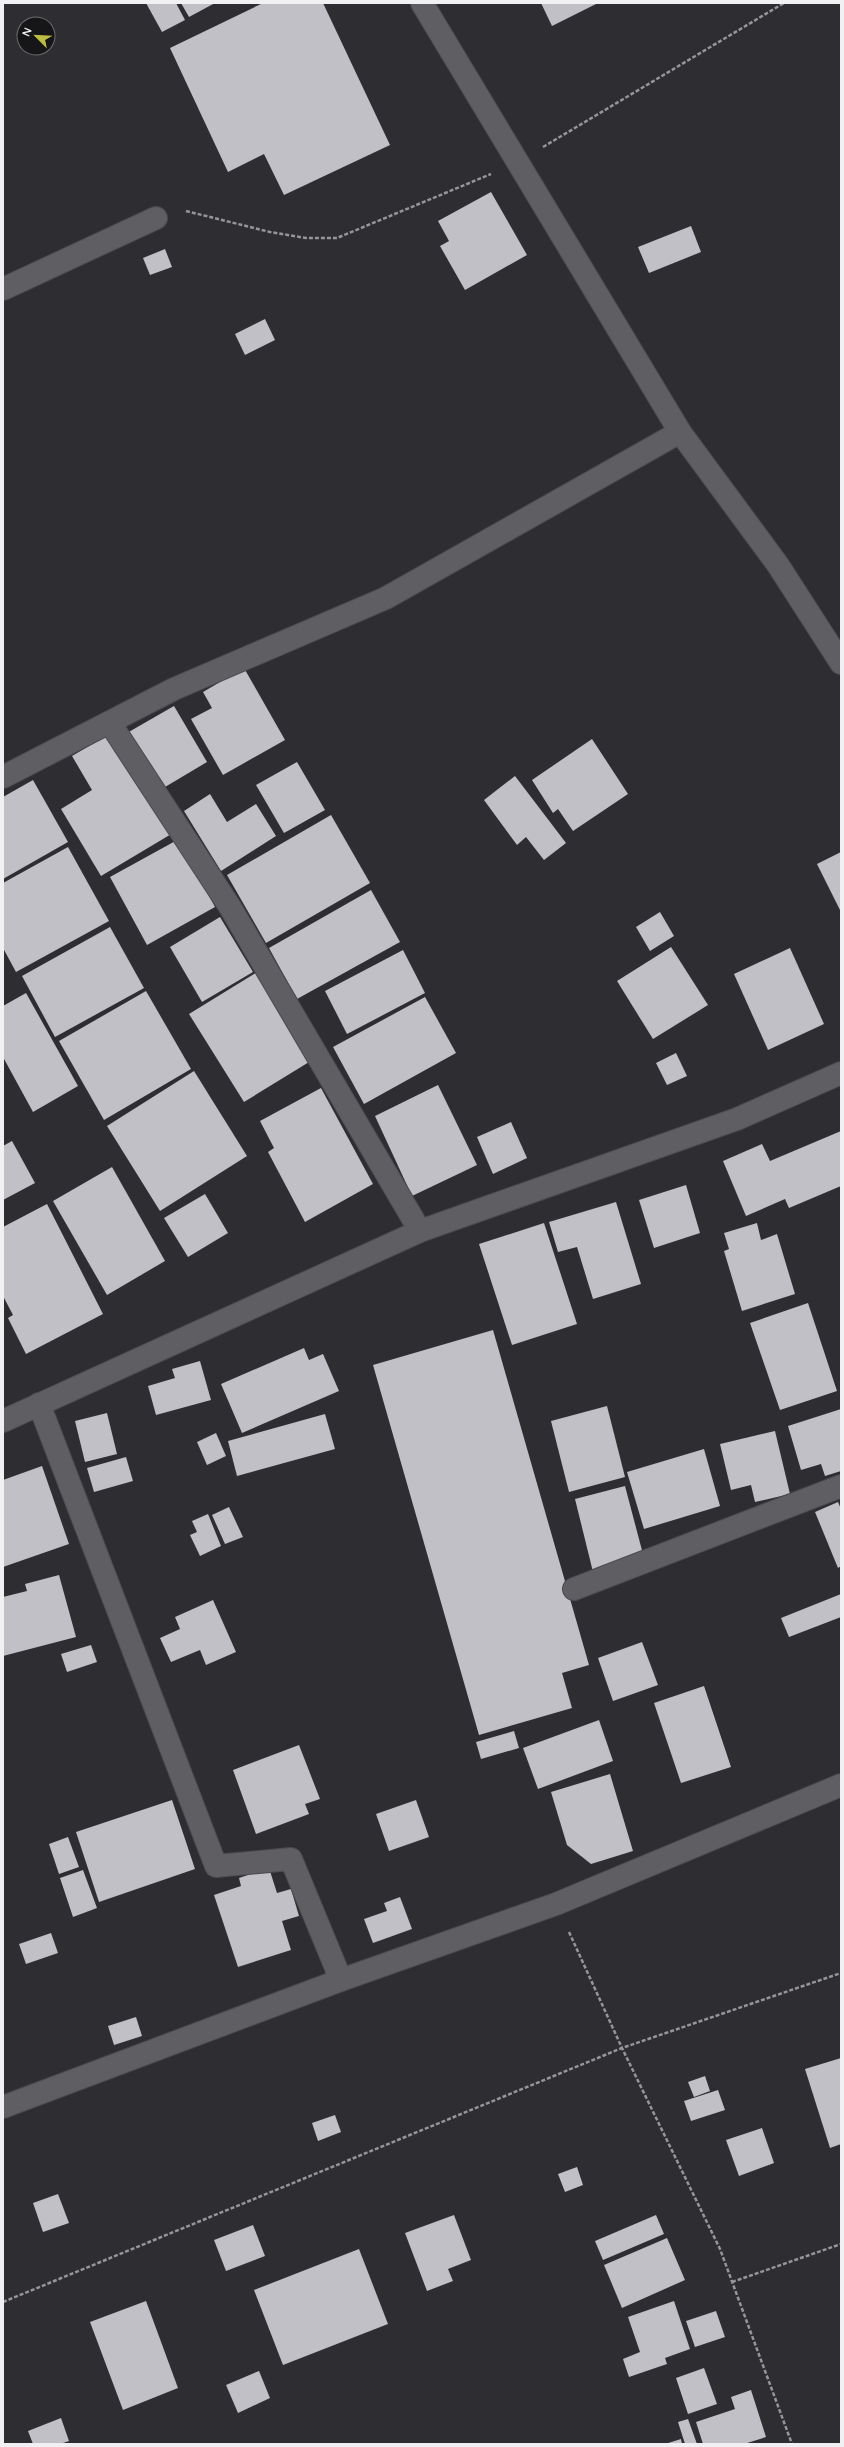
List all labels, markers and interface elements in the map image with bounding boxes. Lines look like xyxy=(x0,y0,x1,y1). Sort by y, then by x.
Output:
north arrow xyxy=(16,16,56,56)
text: N xyxy=(19,25,35,38)

